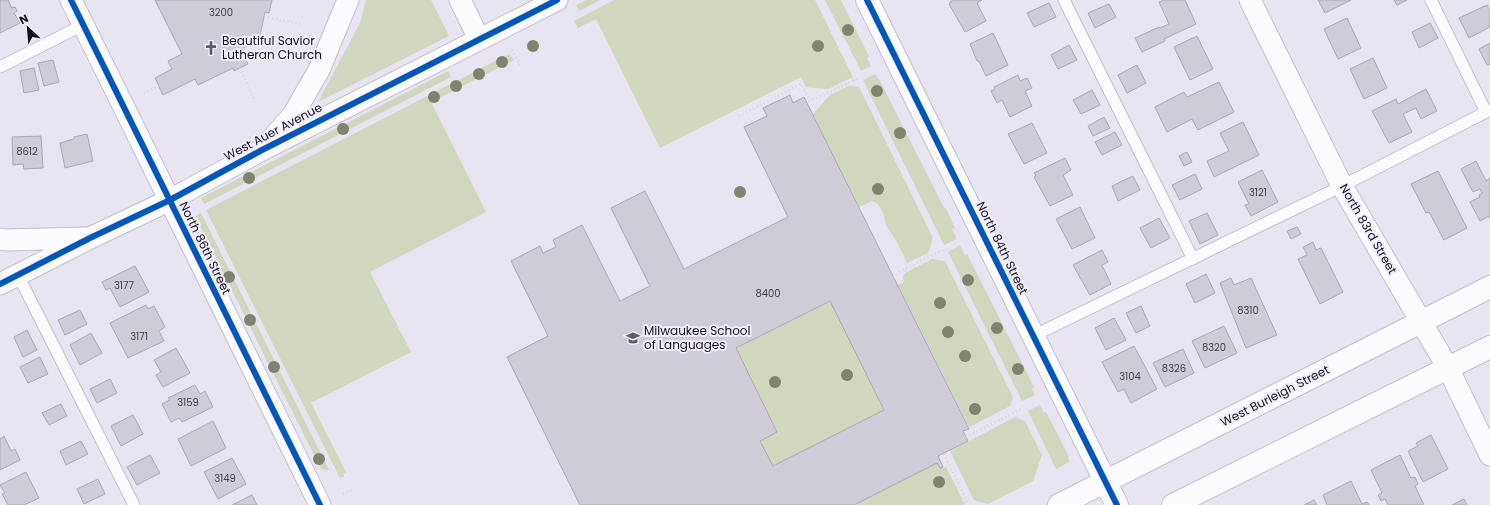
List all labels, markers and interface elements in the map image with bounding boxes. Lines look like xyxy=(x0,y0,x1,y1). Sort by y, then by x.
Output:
house number: 3200 xyxy=(209,5,233,20)
north arrow xyxy=(8,8,48,48)
text: N xyxy=(16,10,31,28)
place label: Beautiful Savior Lutheran Church xyxy=(222,32,322,63)
church icon: Beautiful Savior Lutheran Church xyxy=(203,40,219,56)
street label: West Auer Avenue xyxy=(221,98,325,165)
house number: 8612 xyxy=(16,144,38,159)
street label: North 83rd Street xyxy=(1336,181,1401,277)
house number: 3121 xyxy=(1249,185,1267,200)
street label: North 86th Street xyxy=(176,198,235,297)
street label: North 84th Street xyxy=(973,199,1032,297)
house number: 3177 xyxy=(114,278,135,293)
house number: 8400 xyxy=(755,286,781,301)
house number: 8310 xyxy=(1237,303,1259,318)
place label: Milwaukee School of Languages xyxy=(644,322,751,353)
house number: 3171 xyxy=(130,329,148,344)
school or university icon: Milwaukee School of Languages xyxy=(625,330,641,346)
house number: 8320 xyxy=(1202,340,1226,355)
house number: 8326 xyxy=(1162,361,1186,376)
street label: West Burleigh Street xyxy=(1217,361,1332,430)
house number: 3104 xyxy=(1119,369,1141,384)
house number: 3159 xyxy=(177,395,199,410)
house number: 3149 xyxy=(214,471,236,486)

